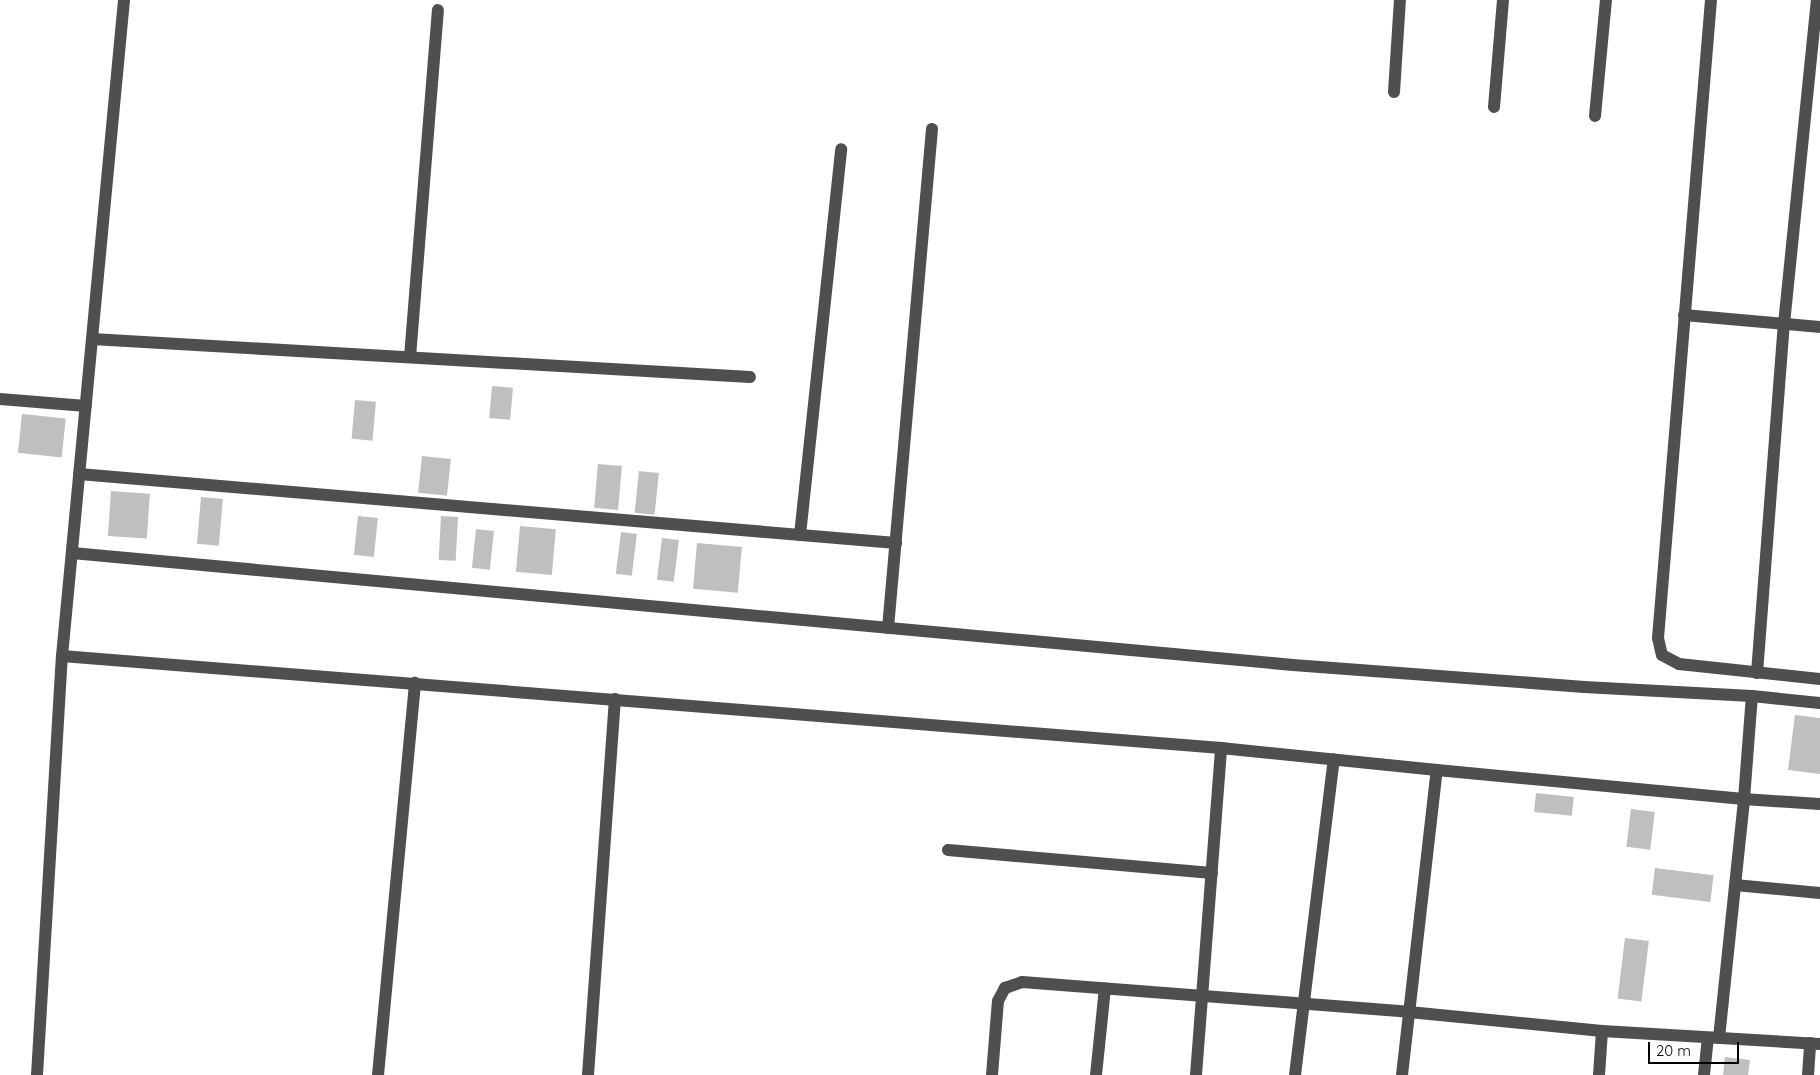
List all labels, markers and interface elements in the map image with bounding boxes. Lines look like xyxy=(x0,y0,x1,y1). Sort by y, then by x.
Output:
scale bar xyxy=(1650,1032,1741,1064)
text: 20 m xyxy=(1656,1041,1691,1060)

